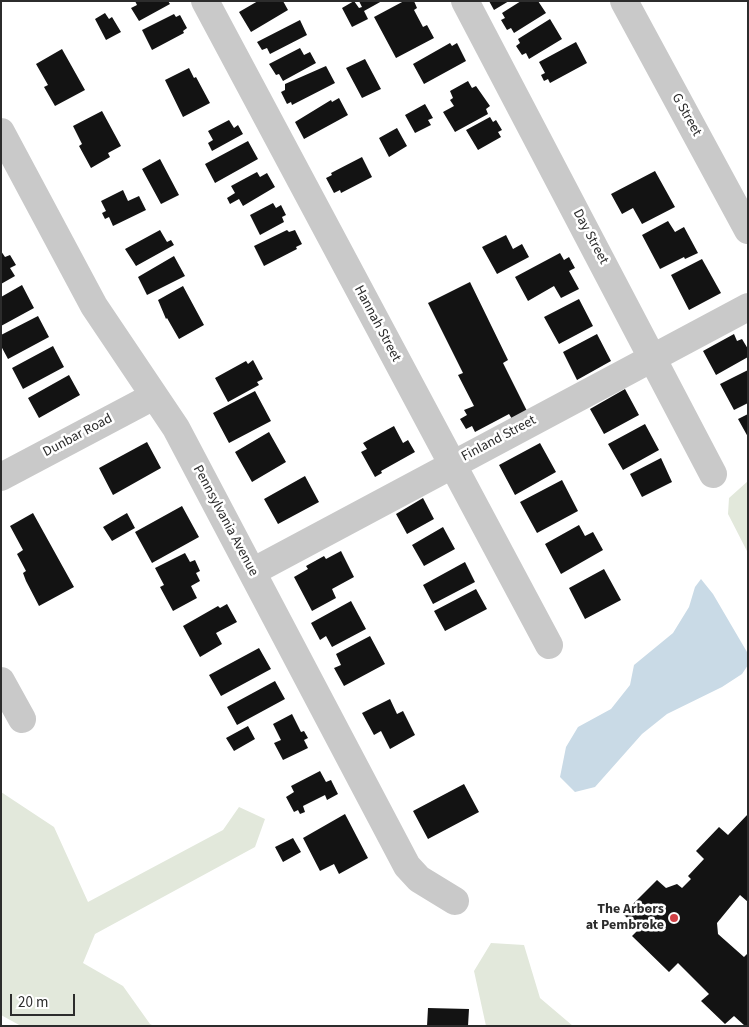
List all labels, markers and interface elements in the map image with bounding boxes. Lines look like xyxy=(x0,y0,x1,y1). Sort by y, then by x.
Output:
street label: G Street xyxy=(667,91,705,139)
street label: Day Street xyxy=(568,207,612,267)
street label: Hannah Street xyxy=(350,283,404,365)
street label: Dunbar Road xyxy=(40,411,116,461)
street label: Finland Street xyxy=(459,412,539,466)
street label: Pennsylvania Avenue xyxy=(189,463,261,579)
place label: The Arbors at Pembroke xyxy=(586,902,664,934)
marker: The Arbors at Pembroke xyxy=(668,912,680,924)
scale bar xyxy=(12,984,78,1016)
text: 20 m xyxy=(18,992,48,1013)

